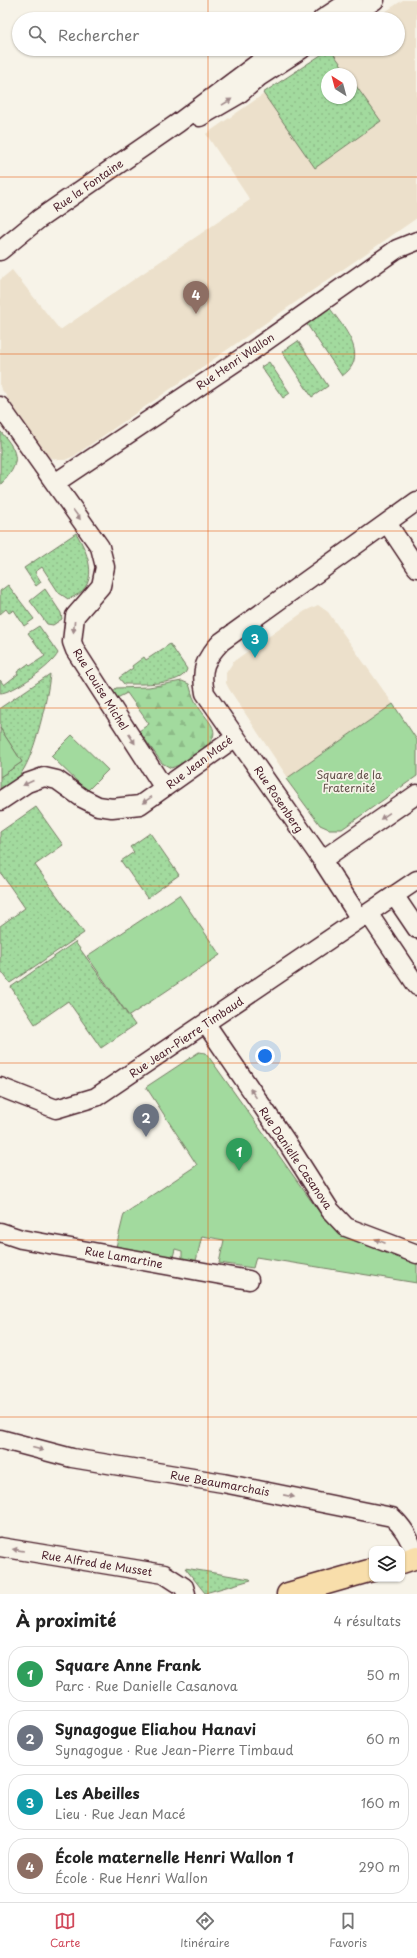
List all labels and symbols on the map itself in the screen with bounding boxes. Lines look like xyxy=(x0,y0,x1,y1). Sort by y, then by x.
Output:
north arrow xyxy=(321,68,357,104)
one-way arrow xyxy=(221,99,232,106)
street label: Rue la Fontaine xyxy=(49,154,127,216)
pin: 4 xyxy=(183,281,209,314)
street label: Rue Henri Wallon xyxy=(192,328,278,394)
one-way arrow xyxy=(73,510,81,520)
one-way arrow xyxy=(71,621,77,633)
pin: 3 xyxy=(242,625,268,658)
street label: Rue Louise Michel xyxy=(69,645,133,733)
street label: Rue Jean Macé xyxy=(162,731,236,793)
one-way arrow xyxy=(128,734,136,744)
street label: Rue Rosenberg xyxy=(250,762,308,836)
park label: Square de la Fraternité xyxy=(316,766,382,796)
one-way arrow xyxy=(22,780,34,786)
one-way arrow xyxy=(142,796,152,804)
one-way arrow xyxy=(380,812,390,820)
street label: Rue Jean-Pierre Timbaud xyxy=(126,992,247,1082)
your location xyxy=(255,1046,275,1066)
one-way arrow xyxy=(249,1088,257,1098)
street label: Rue Danielle Casanova xyxy=(255,1103,337,1213)
pin: 2 xyxy=(133,1104,159,1137)
pin: 1 xyxy=(226,1138,252,1171)
one-way arrow xyxy=(375,1238,386,1244)
street label: Rue Lamartine xyxy=(84,1242,164,1272)
one-way arrow xyxy=(32,1446,44,1452)
street label: Rue Beaumarchais xyxy=(169,1466,271,1500)
one-way arrow xyxy=(283,1494,295,1500)
street label: Rue Alfred de Musset xyxy=(40,1546,154,1580)
one-way arrow xyxy=(12,1547,24,1553)

